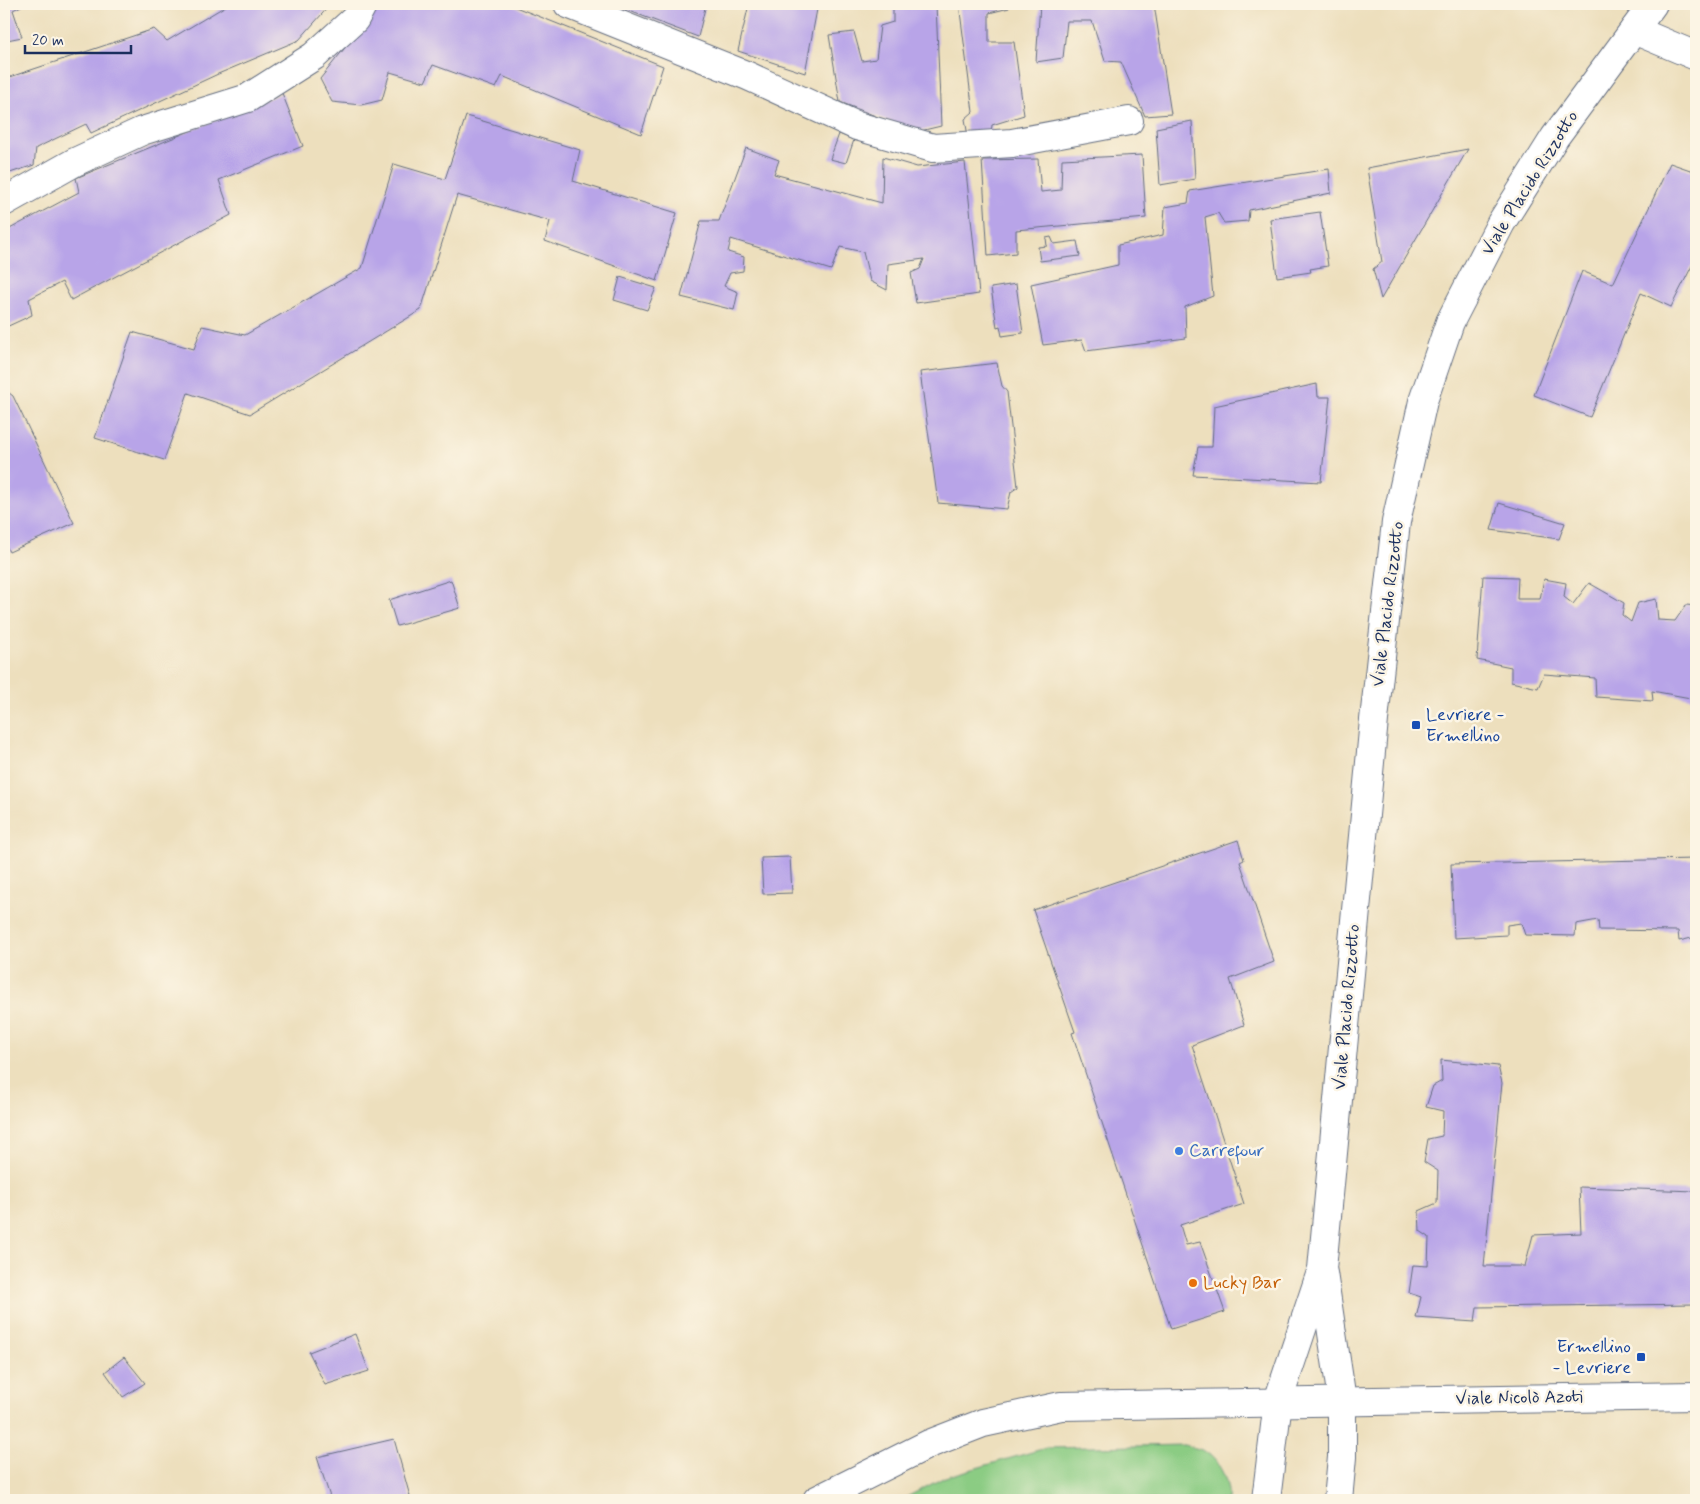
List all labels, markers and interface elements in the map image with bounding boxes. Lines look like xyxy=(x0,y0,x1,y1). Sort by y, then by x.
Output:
scale bar xyxy=(25,22,131,54)
text: 20 m xyxy=(32,31,64,51)
street label: Viale Placido Rizzotto xyxy=(1476,106,1584,260)
street label: Viale Placido Rizzotto xyxy=(1366,520,1410,688)
place label: Levriere - Ermellino xyxy=(1426,703,1505,748)
marker: Levriere - Ermellino xyxy=(1410,719,1422,731)
street label: Viale Placido Rizzotto xyxy=(1328,923,1366,1091)
place label: Carrefour xyxy=(1189,1139,1265,1165)
marker: Carrefour xyxy=(1173,1145,1185,1157)
place label: Lucky Bar xyxy=(1203,1271,1281,1295)
marker: Lucky Bar xyxy=(1187,1277,1199,1289)
place label: Ermellino - Levriere xyxy=(1552,1335,1631,1380)
marker: Ermellino - Levriere xyxy=(1635,1351,1647,1363)
street label: Viale Nicolò Azoti xyxy=(1455,1385,1583,1411)

